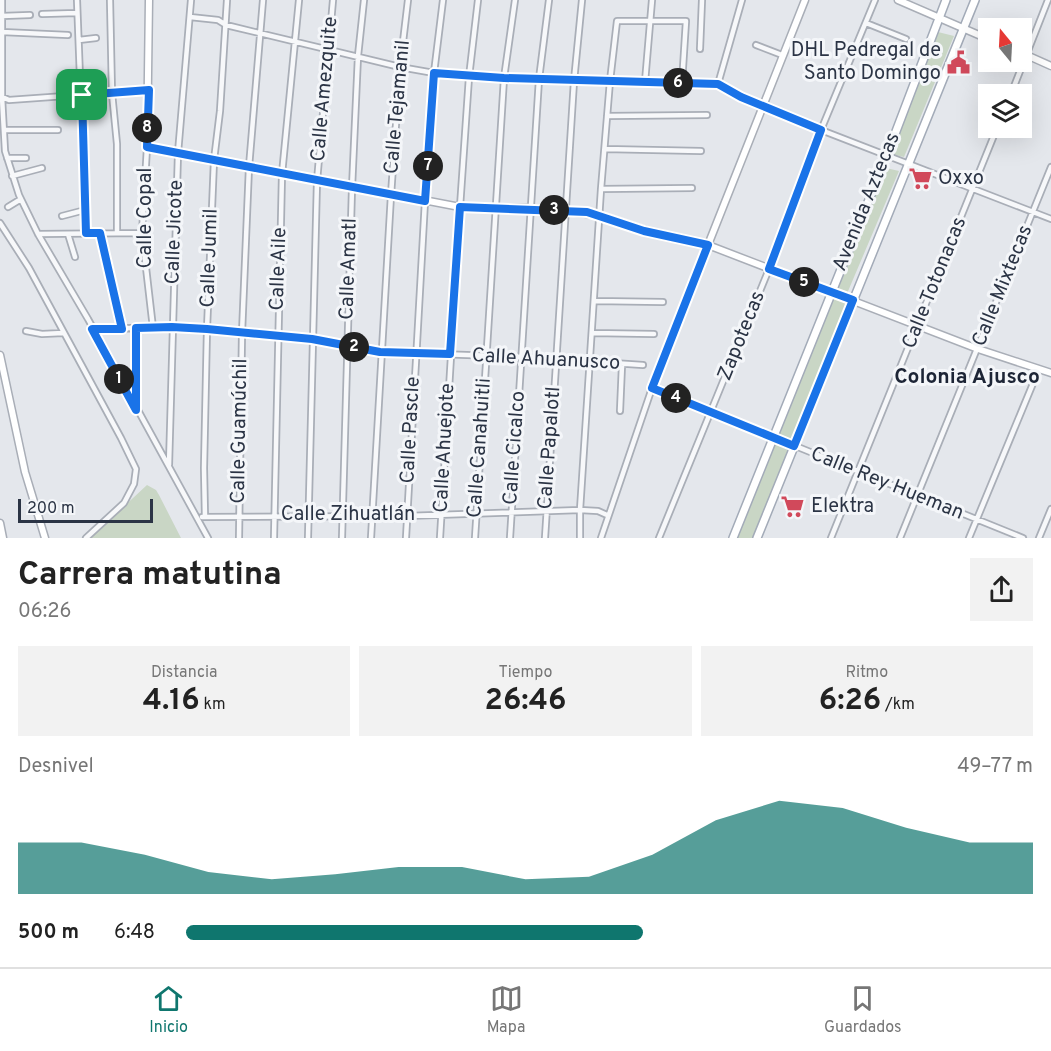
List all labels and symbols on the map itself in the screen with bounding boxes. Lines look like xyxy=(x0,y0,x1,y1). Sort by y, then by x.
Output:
street label: Calle Amezquite xyxy=(306,15,344,163)
north arrow xyxy=(978,18,1032,72)
place label: DHL Pedregal de Santo Domingo xyxy=(791,38,941,87)
street label: Calle Tejamanil xyxy=(379,39,417,175)
public building icon: DHL Pedregal de Santo Domingo xyxy=(946,49,972,75)
pin: 6 xyxy=(663,68,693,98)
pin xyxy=(56,69,107,120)
pin: 8 xyxy=(132,113,162,143)
street label: Avenida Aztecas xyxy=(827,129,907,275)
pin: 7 xyxy=(413,151,443,181)
supermarket icon: Oxxo xyxy=(907,166,933,192)
place label: Oxxo xyxy=(938,166,984,192)
street label: Calle Copal xyxy=(133,168,159,268)
street label: Calle Jicote xyxy=(160,179,190,285)
pin: 3 xyxy=(539,195,569,225)
street label: Calle Jumil xyxy=(195,208,225,308)
street label: Calle Totonacas xyxy=(897,213,973,353)
street label: Calle Amatl xyxy=(334,218,364,320)
street label: Calle Mixtecas xyxy=(967,221,1039,351)
street label: Calle Aile xyxy=(265,227,293,311)
pin: 5 xyxy=(789,267,819,297)
street label: Zapotecas xyxy=(712,287,772,385)
pin: 2 xyxy=(339,332,369,362)
street label: Calle Ahuanusco xyxy=(471,343,621,377)
street label: Calle Guamúchil xyxy=(226,358,254,504)
pin: 1 xyxy=(104,364,134,394)
district label: Colonia Ajusco xyxy=(894,364,1040,391)
street label: Calle Pascle xyxy=(395,376,427,484)
street label: Calle Canahuitli xyxy=(462,377,498,519)
street label: Calle Ahuejote xyxy=(429,383,461,513)
pin: 4 xyxy=(661,383,691,413)
street label: Calle Papalotl xyxy=(533,386,567,510)
street label: Calle Cicalco xyxy=(498,390,532,506)
street label: Calle Rey Hueman xyxy=(807,441,967,527)
supermarket icon: Elektra xyxy=(780,494,806,520)
place label: Elektra xyxy=(811,494,874,520)
scale bar xyxy=(18,496,153,524)
street label: Calle Zihuatlán xyxy=(281,502,415,528)

